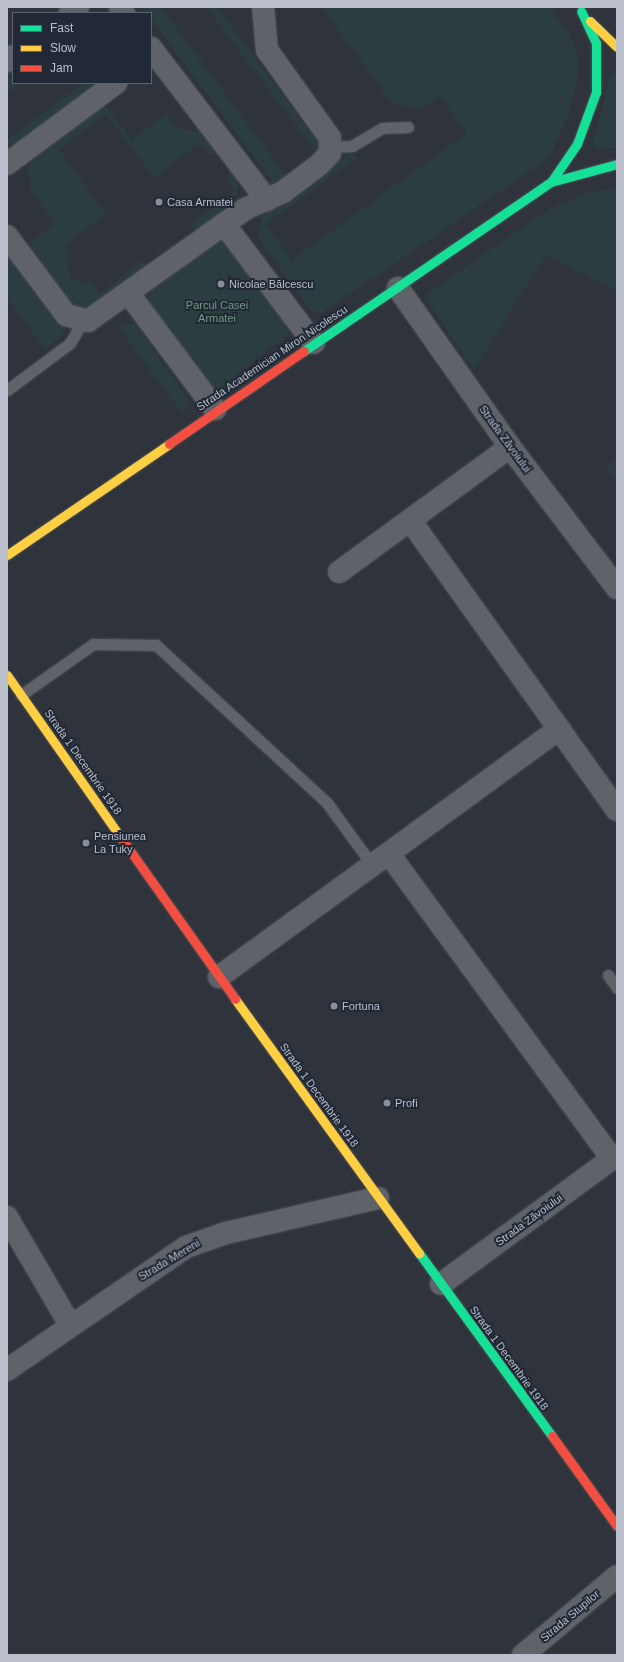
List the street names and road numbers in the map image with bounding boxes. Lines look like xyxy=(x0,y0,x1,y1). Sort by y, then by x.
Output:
street label: Strada Academician Miron Nicolescu xyxy=(194,302,350,414)
street label: Strada Zăvoiului xyxy=(476,403,534,475)
street label: Strada 1 Decembrie 1918 xyxy=(42,707,124,817)
street label: Strada 1 Decembrie 1918 xyxy=(277,1040,361,1150)
street label: Strada Zăvoiului xyxy=(493,1191,565,1249)
street label: Strada Mereni xyxy=(136,1237,202,1283)
street label: Strada 1 Decembrie 1918 xyxy=(467,1303,551,1413)
street label: Strada Stupilor xyxy=(538,1588,602,1644)

